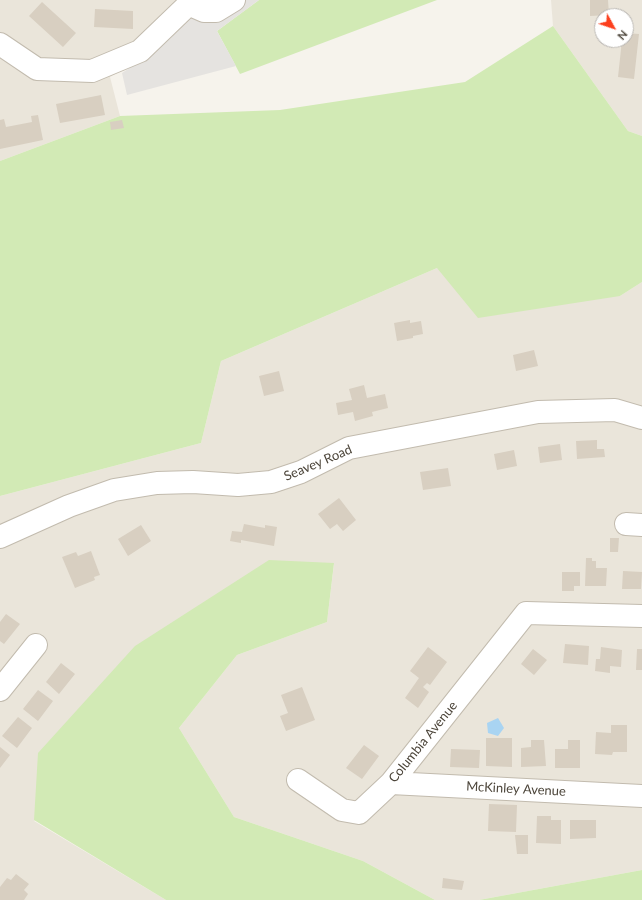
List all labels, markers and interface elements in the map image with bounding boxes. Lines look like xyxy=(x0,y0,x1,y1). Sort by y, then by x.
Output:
north arrow xyxy=(594,8,634,48)
text: N xyxy=(615,28,631,43)
street label: Seavey Road xyxy=(282,442,354,484)
street label: Columbia Avenue xyxy=(385,698,461,786)
street label: McKinley Avenue xyxy=(466,779,566,799)

